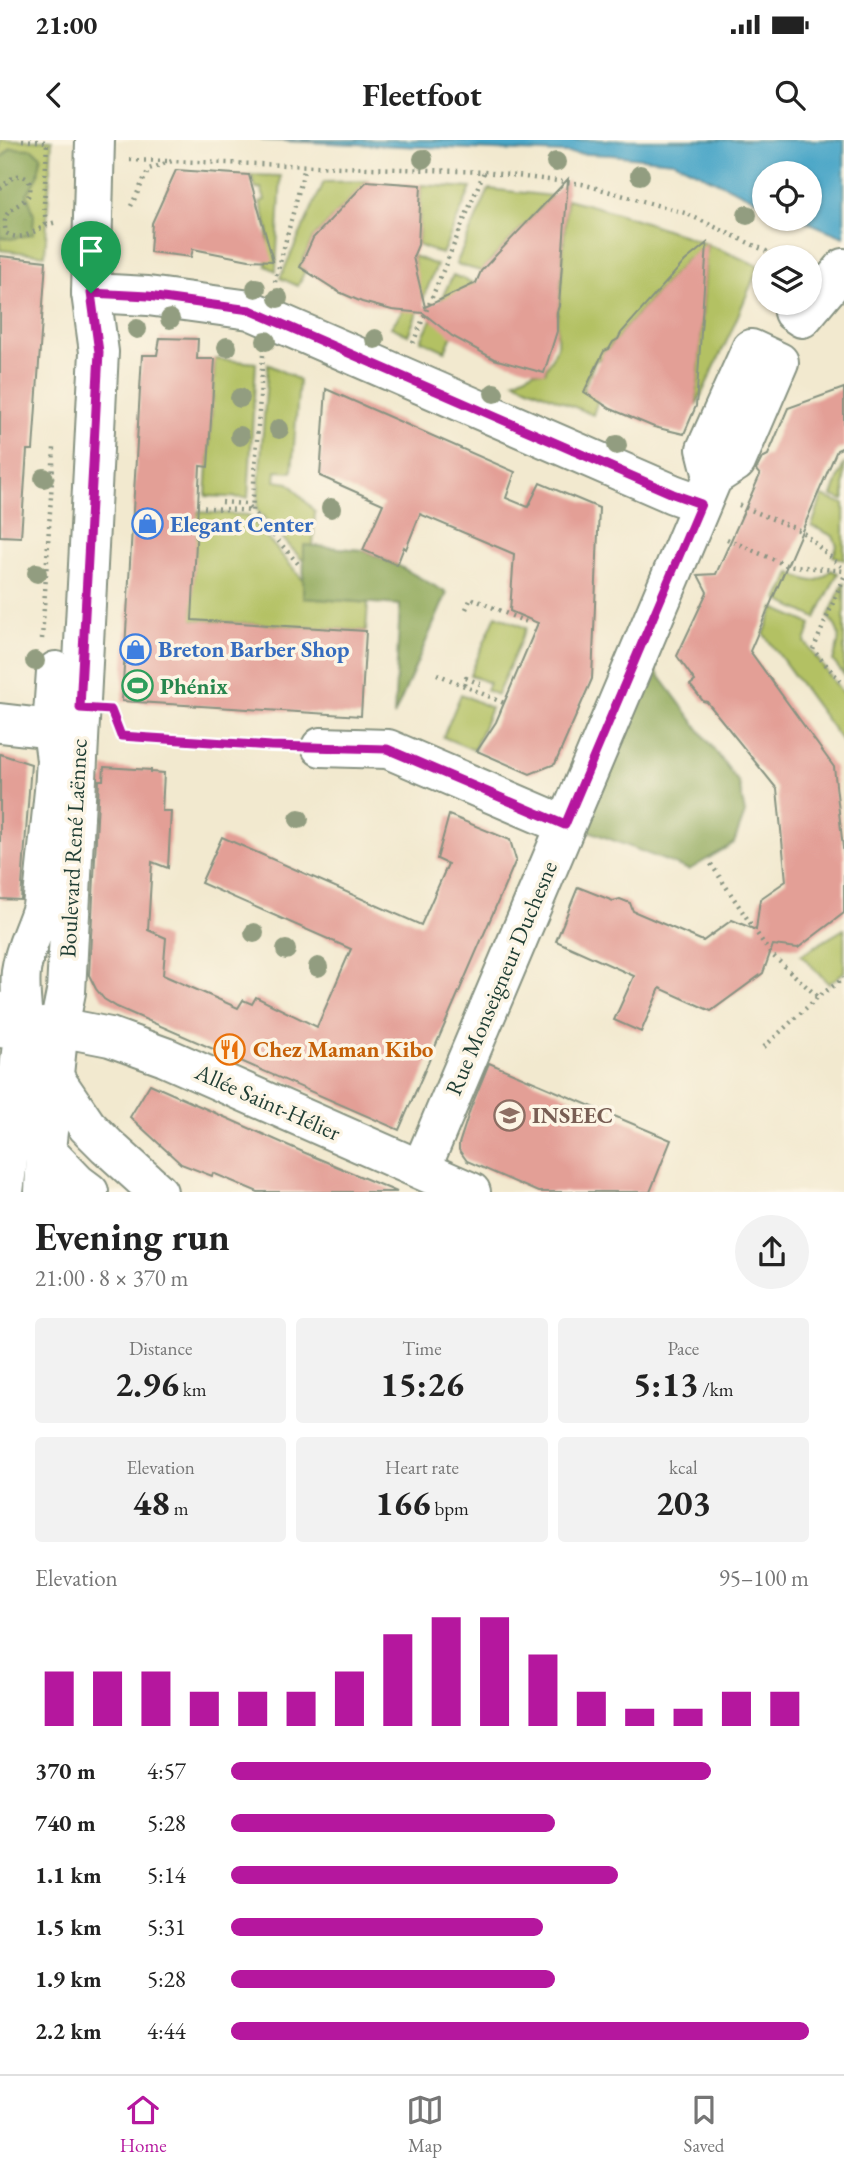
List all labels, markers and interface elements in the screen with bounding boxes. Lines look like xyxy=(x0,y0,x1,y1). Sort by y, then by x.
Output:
text: 21:00 xyxy=(35,8,97,42)
text: Fleetfoot xyxy=(362,74,482,116)
icon: back xyxy=(35,76,73,114)
icon: search xyxy=(771,76,809,114)
map controls xyxy=(752,161,822,315)
button: locate xyxy=(752,161,822,231)
pin xyxy=(61,221,121,293)
icon: arrive xyxy=(72,232,110,270)
button: layers xyxy=(752,245,822,315)
shop icon: Elegant Center xyxy=(130,507,164,541)
place label: Elegant Center xyxy=(170,509,314,539)
shop icon: Breton Barber Shop xyxy=(118,632,152,666)
place label: Breton Barber Shop xyxy=(158,634,350,664)
sports icon: Phénix xyxy=(120,669,154,703)
place label: Phénix xyxy=(160,671,228,701)
street label: Boulevard René Laënnec xyxy=(52,738,94,958)
street label: Rue Monseigneur Duchesne xyxy=(438,856,564,1100)
restaurant icon: Chez Maman Kibo xyxy=(213,1032,247,1066)
place label: Chez Maman Kibo xyxy=(253,1034,434,1064)
street label: Allée Saint-Hélier xyxy=(190,1056,346,1148)
school or university icon: INSEEC xyxy=(492,1098,526,1132)
place label: INSEEC xyxy=(532,1100,613,1130)
text: Evening run xyxy=(35,1212,230,1261)
button: share xyxy=(735,1215,809,1289)
text: 21:00 · 8 × 370 m xyxy=(35,1263,188,1293)
text: Distance xyxy=(129,1336,192,1361)
text: Time xyxy=(402,1336,442,1361)
text: Pace xyxy=(667,1336,699,1361)
text: 2.96 xyxy=(115,1361,179,1406)
text: 15:26 xyxy=(380,1361,464,1406)
text: 5:13 xyxy=(633,1361,698,1406)
text: km xyxy=(179,1377,207,1402)
text: /km xyxy=(698,1377,734,1402)
text: Elevation xyxy=(126,1455,195,1480)
text: Heart rate xyxy=(385,1455,459,1480)
text: kcal xyxy=(669,1455,698,1480)
text: 48 xyxy=(133,1480,170,1525)
text: 166 xyxy=(375,1480,431,1525)
text: 203 xyxy=(656,1480,711,1525)
text: m xyxy=(170,1496,188,1521)
text: bpm xyxy=(431,1496,469,1521)
text: Elevation xyxy=(35,1563,118,1593)
text: 95–100 m xyxy=(719,1563,809,1593)
text: 370 m xyxy=(35,1756,96,1786)
text: 4:57 xyxy=(147,1756,186,1786)
text: 740 m xyxy=(35,1808,96,1838)
text: 5:28 xyxy=(147,1808,186,1838)
text: 1.1 km xyxy=(35,1860,102,1890)
text: 5:14 xyxy=(147,1860,186,1890)
text: 1.5 km xyxy=(35,1912,102,1942)
text: 5:31 xyxy=(147,1912,186,1942)
text: 1.9 km xyxy=(35,1964,102,1994)
text: 5:28 xyxy=(147,1964,186,1994)
text: 2.2 km xyxy=(35,2016,102,2046)
text: 4:44 xyxy=(147,2016,186,2046)
tab: Home xyxy=(120,2091,167,2158)
tab: Map xyxy=(406,2091,444,2158)
tab: Saved xyxy=(684,2091,724,2158)

